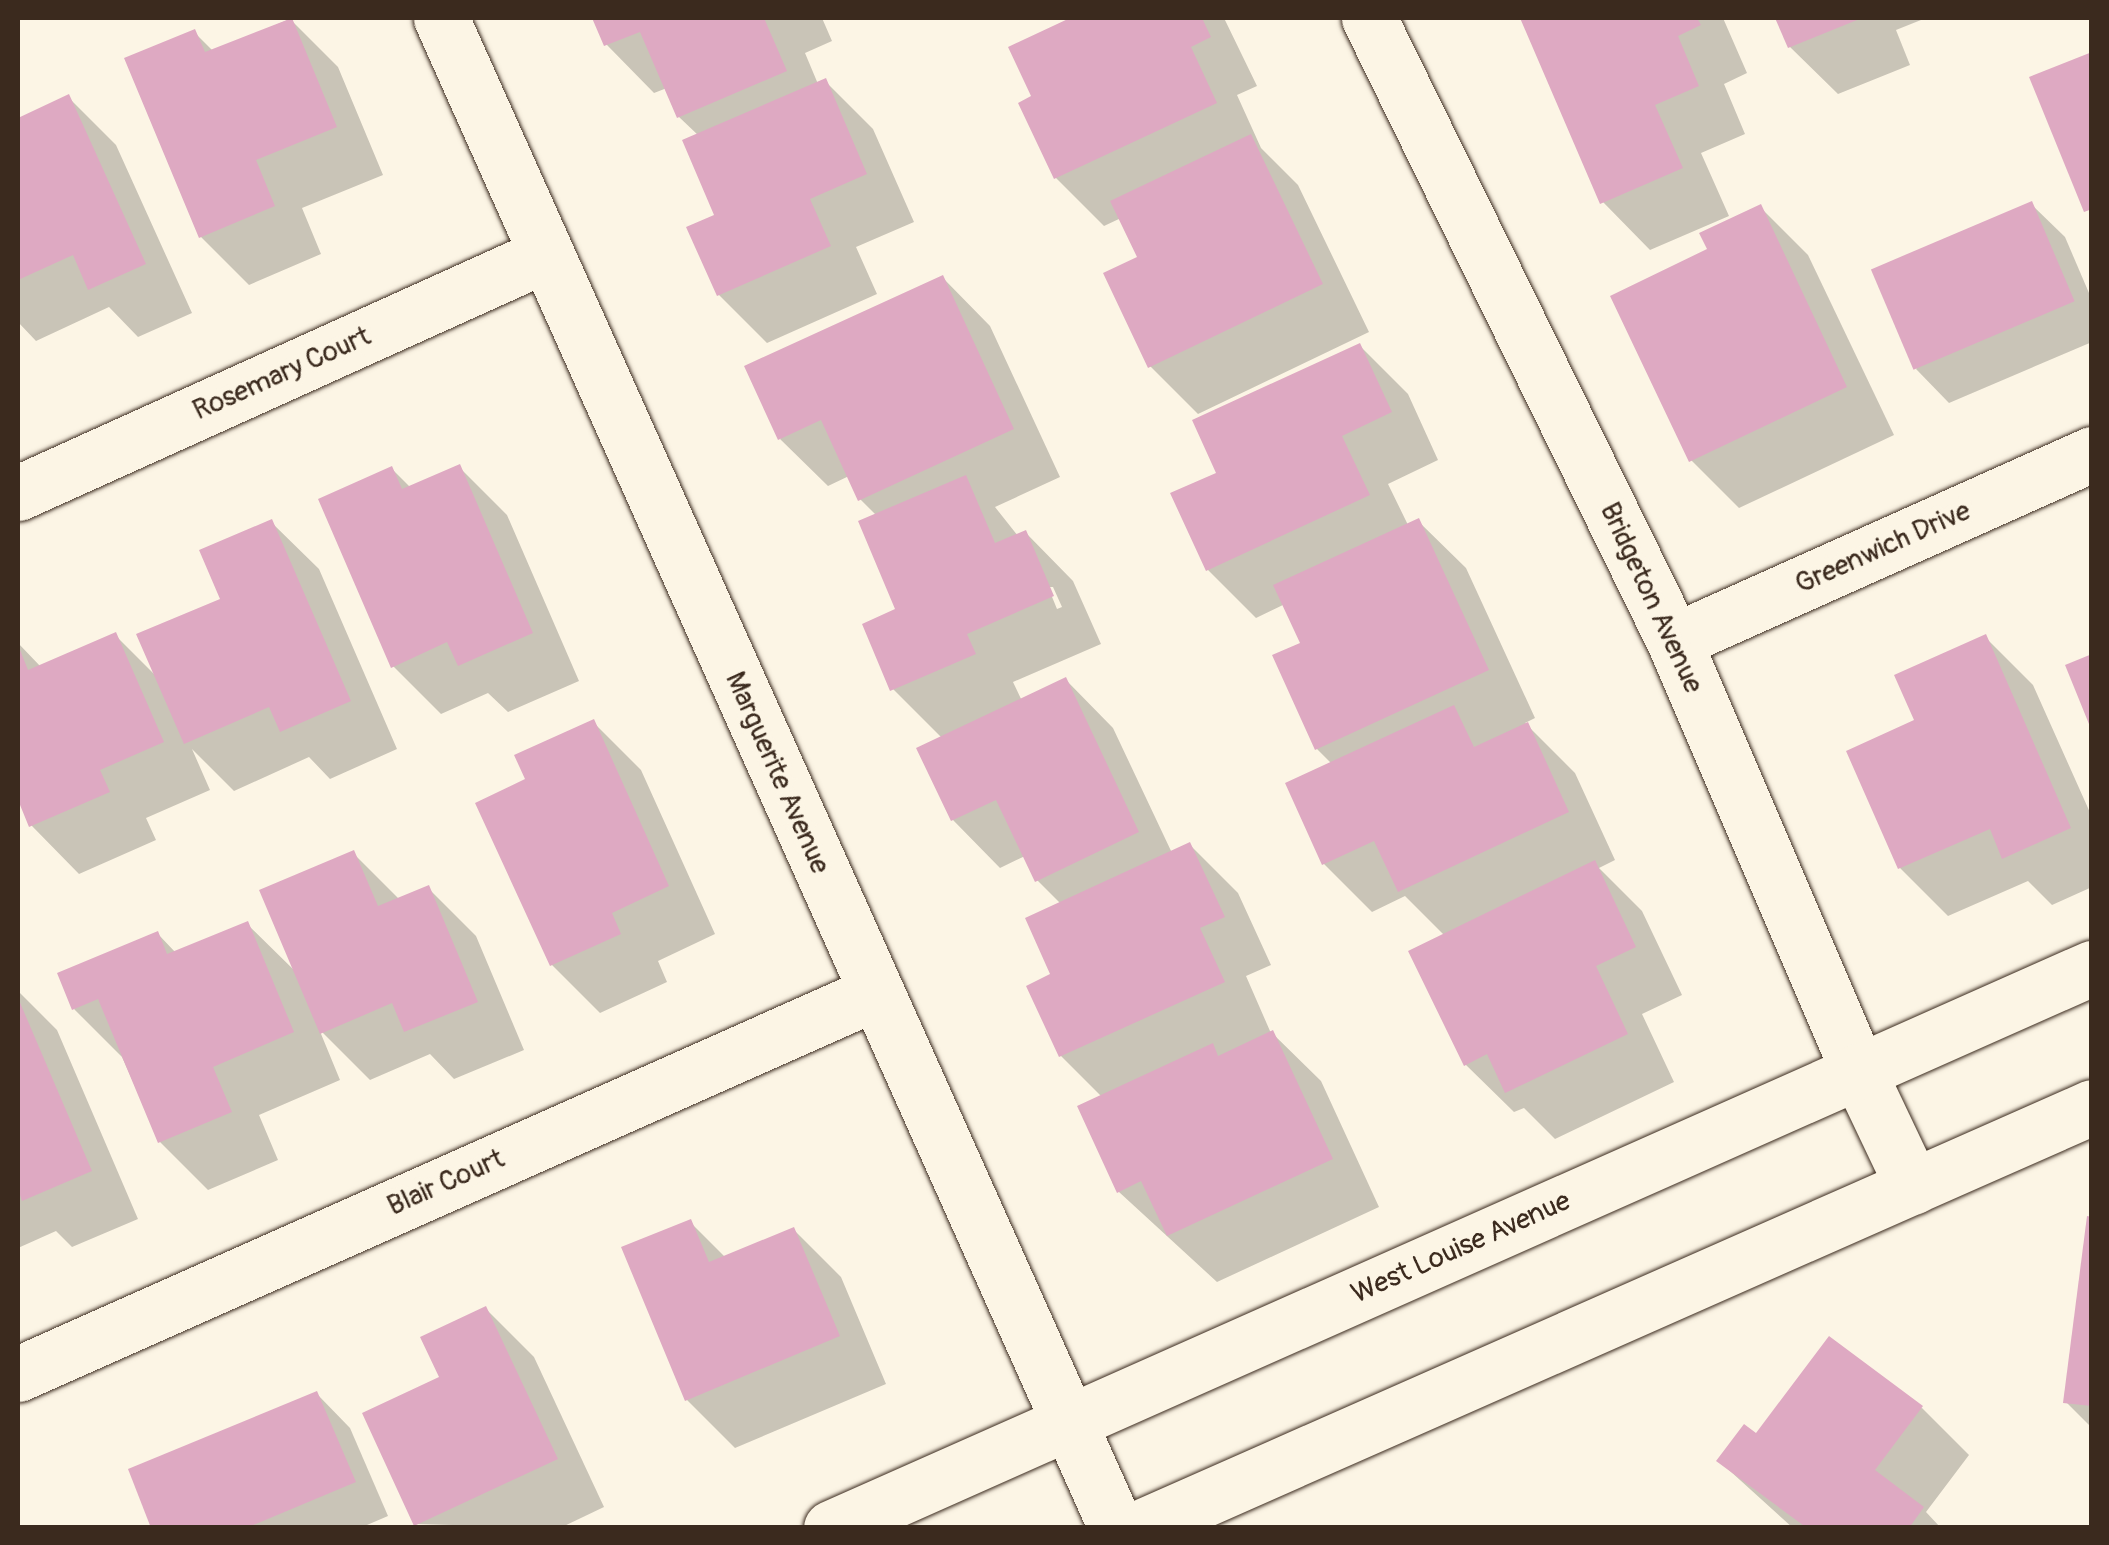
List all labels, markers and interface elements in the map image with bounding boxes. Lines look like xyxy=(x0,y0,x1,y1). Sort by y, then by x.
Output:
street label: Rosemary Court xyxy=(188,320,376,428)
street label: Greenwich Drive xyxy=(1790,494,1976,602)
street label: Bridgeton Avenue xyxy=(1592,497,1710,699)
street label: Marguerite Avenue xyxy=(717,667,837,879)
street label: Blair Court xyxy=(382,1142,510,1224)
street label: West Louise Avenue xyxy=(1346,1185,1576,1311)

